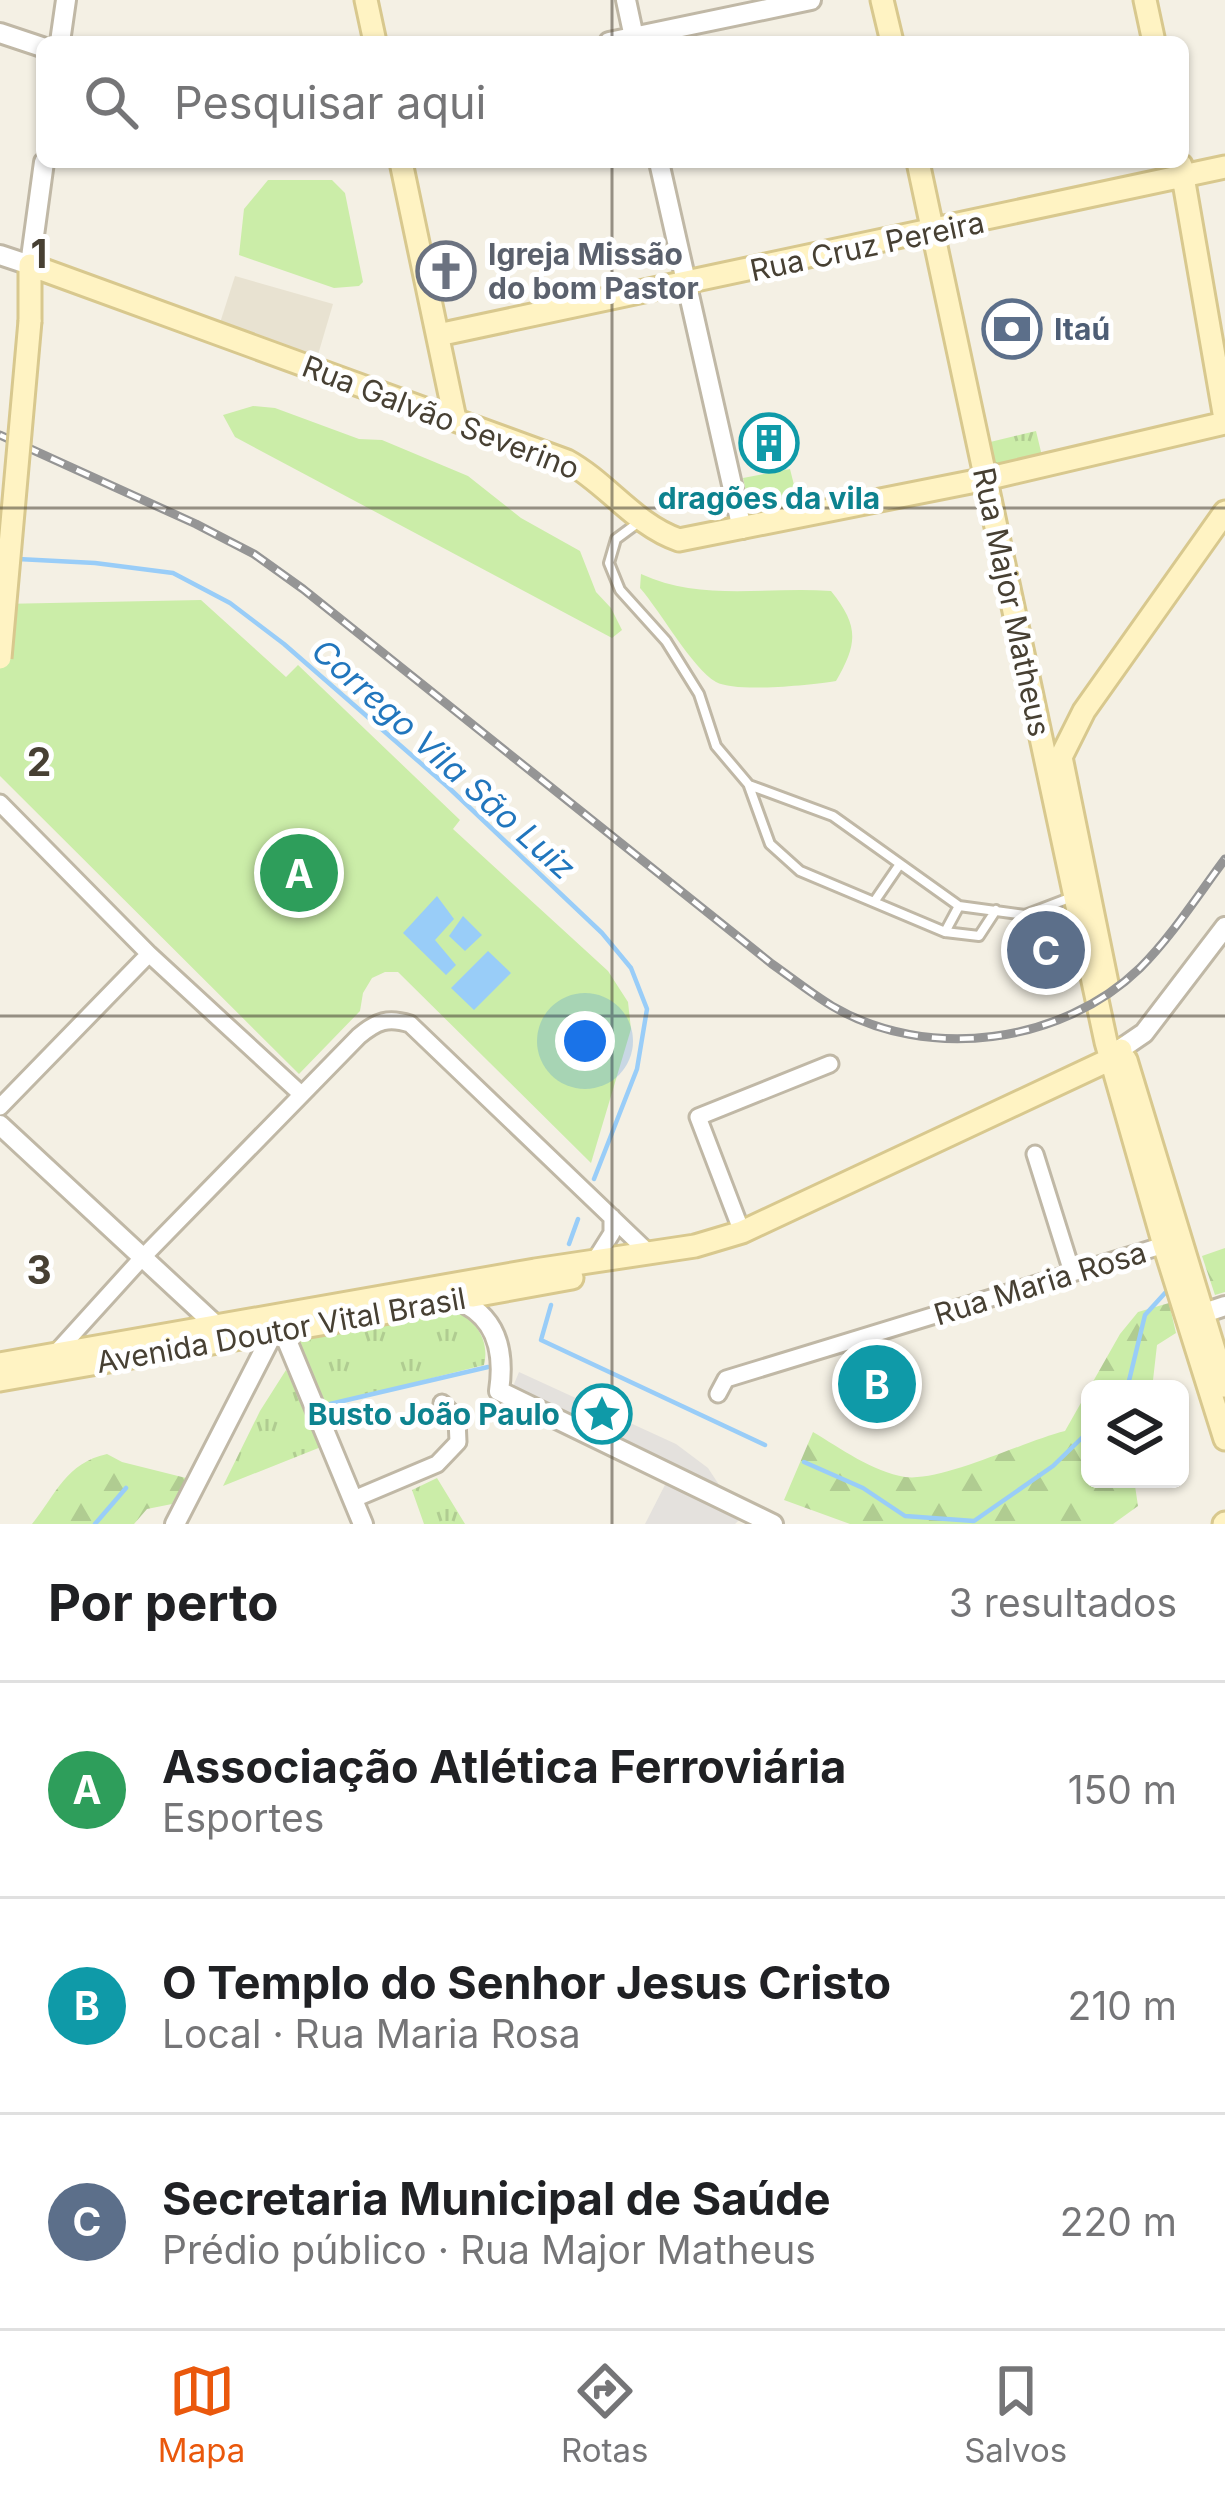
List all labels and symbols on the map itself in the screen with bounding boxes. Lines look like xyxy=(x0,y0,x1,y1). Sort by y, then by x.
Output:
street label: Rua Cruz Pereira xyxy=(747,204,987,288)
text: 1 xyxy=(31,230,47,277)
place label: Igreja Missão do bom Pastor xyxy=(488,236,699,306)
church icon: Igreja Missão do bom Pastor xyxy=(415,240,477,302)
bank icon: Itaú xyxy=(981,298,1043,360)
place label: Itaú xyxy=(1054,311,1110,347)
street label: Rua Galvão Severino xyxy=(297,348,585,486)
building icon: dragões da vila xyxy=(738,412,800,474)
street label: Rua Major Matheus xyxy=(966,464,1058,740)
place label: dragões da vila xyxy=(658,480,880,516)
water label: Corrego Vila São Luiz xyxy=(304,630,584,888)
text: 2 xyxy=(27,738,51,785)
pin: A xyxy=(260,828,338,918)
pin: C xyxy=(1007,905,1085,995)
your location xyxy=(555,1011,615,1071)
street label: Rua Maria Rosa xyxy=(929,1234,1151,1332)
text: 3 xyxy=(26,1246,52,1293)
street label: Avenida Doutor Vital Brasil xyxy=(94,1280,468,1380)
pin: B xyxy=(838,1339,916,1429)
place icon: Busto João Paulo xyxy=(571,1383,633,1445)
place label: Busto João Paulo xyxy=(308,1396,560,1432)

